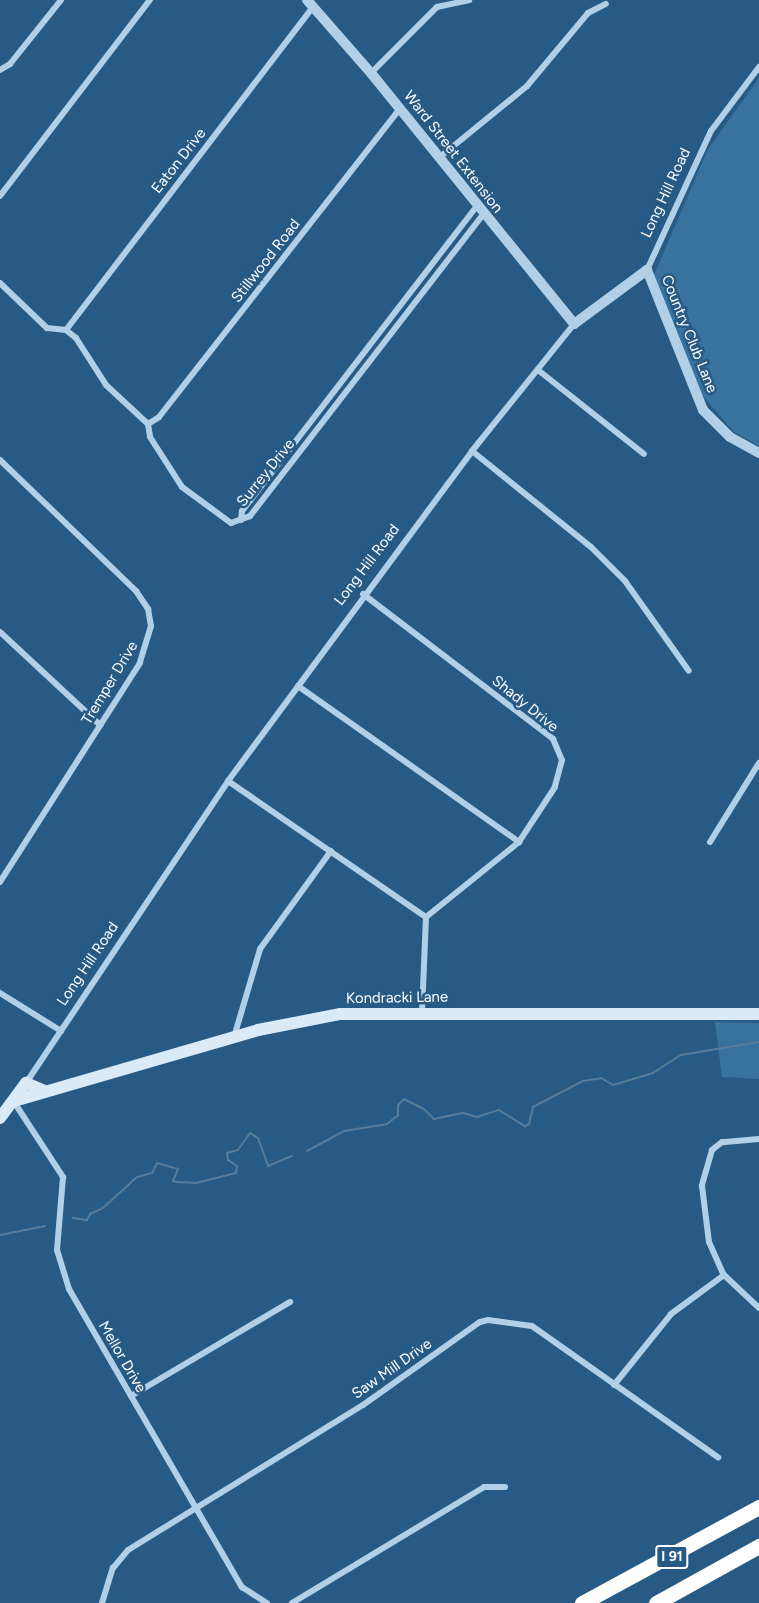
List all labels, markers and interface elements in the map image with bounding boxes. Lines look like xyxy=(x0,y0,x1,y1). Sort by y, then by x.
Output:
street label: Ward Street Extension xyxy=(400,87,506,217)
street label: Eaton Drive xyxy=(148,125,210,197)
street label: Long Hill Road xyxy=(637,145,695,241)
street label: Stillwood Road xyxy=(228,216,304,306)
street label: Country Club Lane xyxy=(657,272,721,396)
street label: Surrey Drive xyxy=(233,435,299,511)
street label: Long Hill Road xyxy=(331,521,403,609)
street label: Tremper Drive xyxy=(78,638,142,728)
street label: Shady Drive xyxy=(488,672,562,736)
street label: Long Hill Road xyxy=(53,919,123,1009)
street label: Kondracki Lane xyxy=(346,988,448,1008)
street label: Mellor Drive xyxy=(94,1318,150,1396)
street label: Saw Mill Drive xyxy=(349,1335,435,1403)
road number: I 91 xyxy=(654,1546,690,1568)

